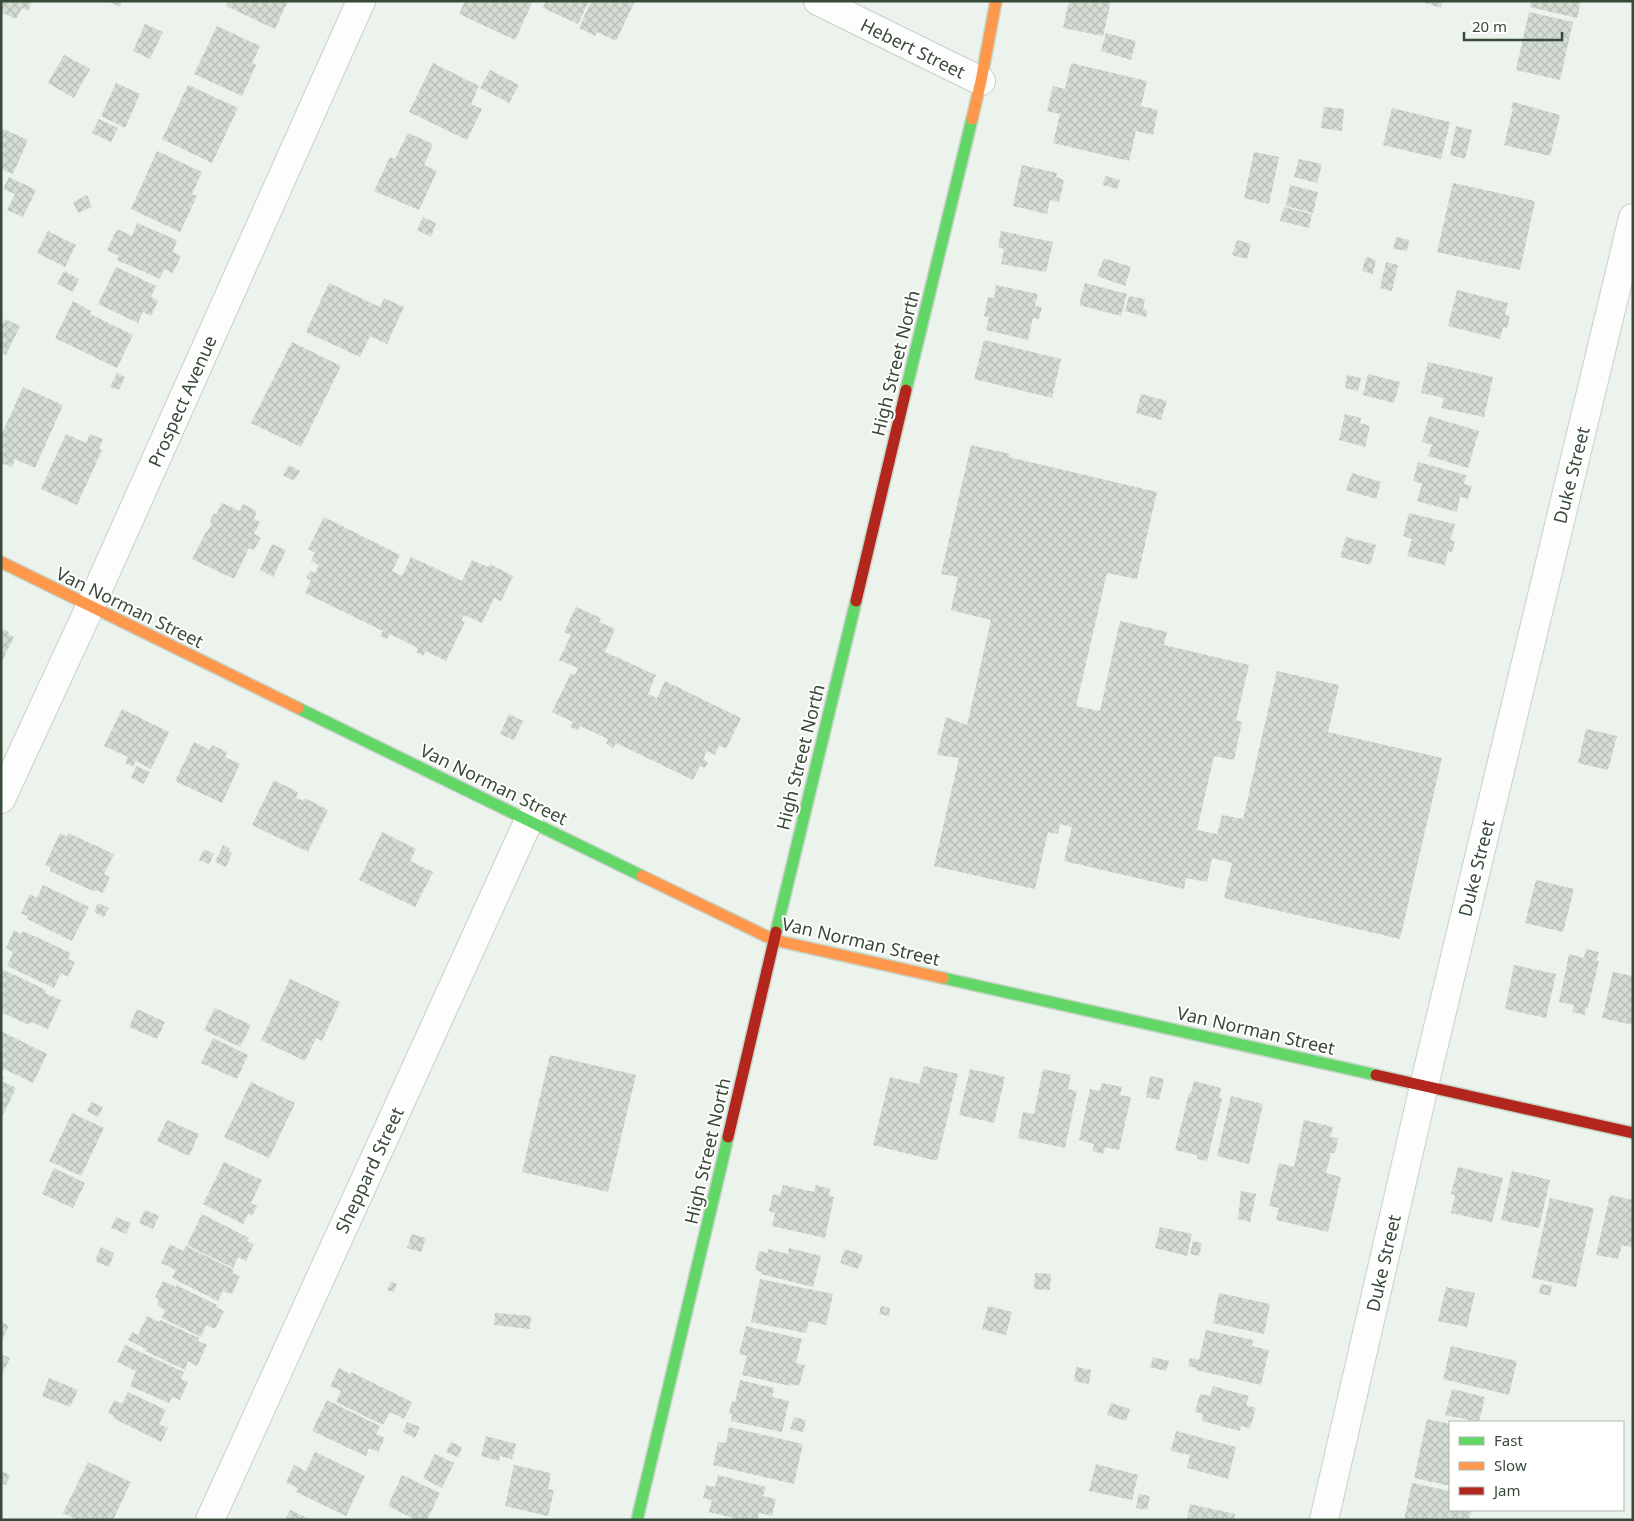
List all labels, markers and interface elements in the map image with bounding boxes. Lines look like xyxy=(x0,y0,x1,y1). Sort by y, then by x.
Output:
scale bar xyxy=(1464,10,1562,42)
street label: Hebert Street xyxy=(857,12,970,84)
text: 20 m xyxy=(1472,16,1507,36)
street label: High Street North xyxy=(865,288,925,438)
street label: Prospect Avenue xyxy=(142,331,222,471)
street label: Duke Street xyxy=(1547,424,1595,526)
street label: Van Norman Street xyxy=(52,561,208,653)
street label: High Street North xyxy=(770,682,830,832)
street label: Van Norman Street xyxy=(416,738,572,830)
street label: Duke Street xyxy=(1452,817,1500,919)
street label: Van Norman Street xyxy=(780,911,943,971)
street label: Van Norman Street xyxy=(1175,1000,1338,1060)
street label: High Street North xyxy=(679,1076,735,1226)
street label: Sheppard Street xyxy=(329,1103,409,1237)
street label: Duke Street xyxy=(1360,1212,1406,1314)
legend xyxy=(1449,1421,1624,1511)
text: Fast xyxy=(1494,1430,1523,1450)
text: Slow xyxy=(1494,1455,1527,1475)
text: Jam xyxy=(1492,1480,1521,1500)

